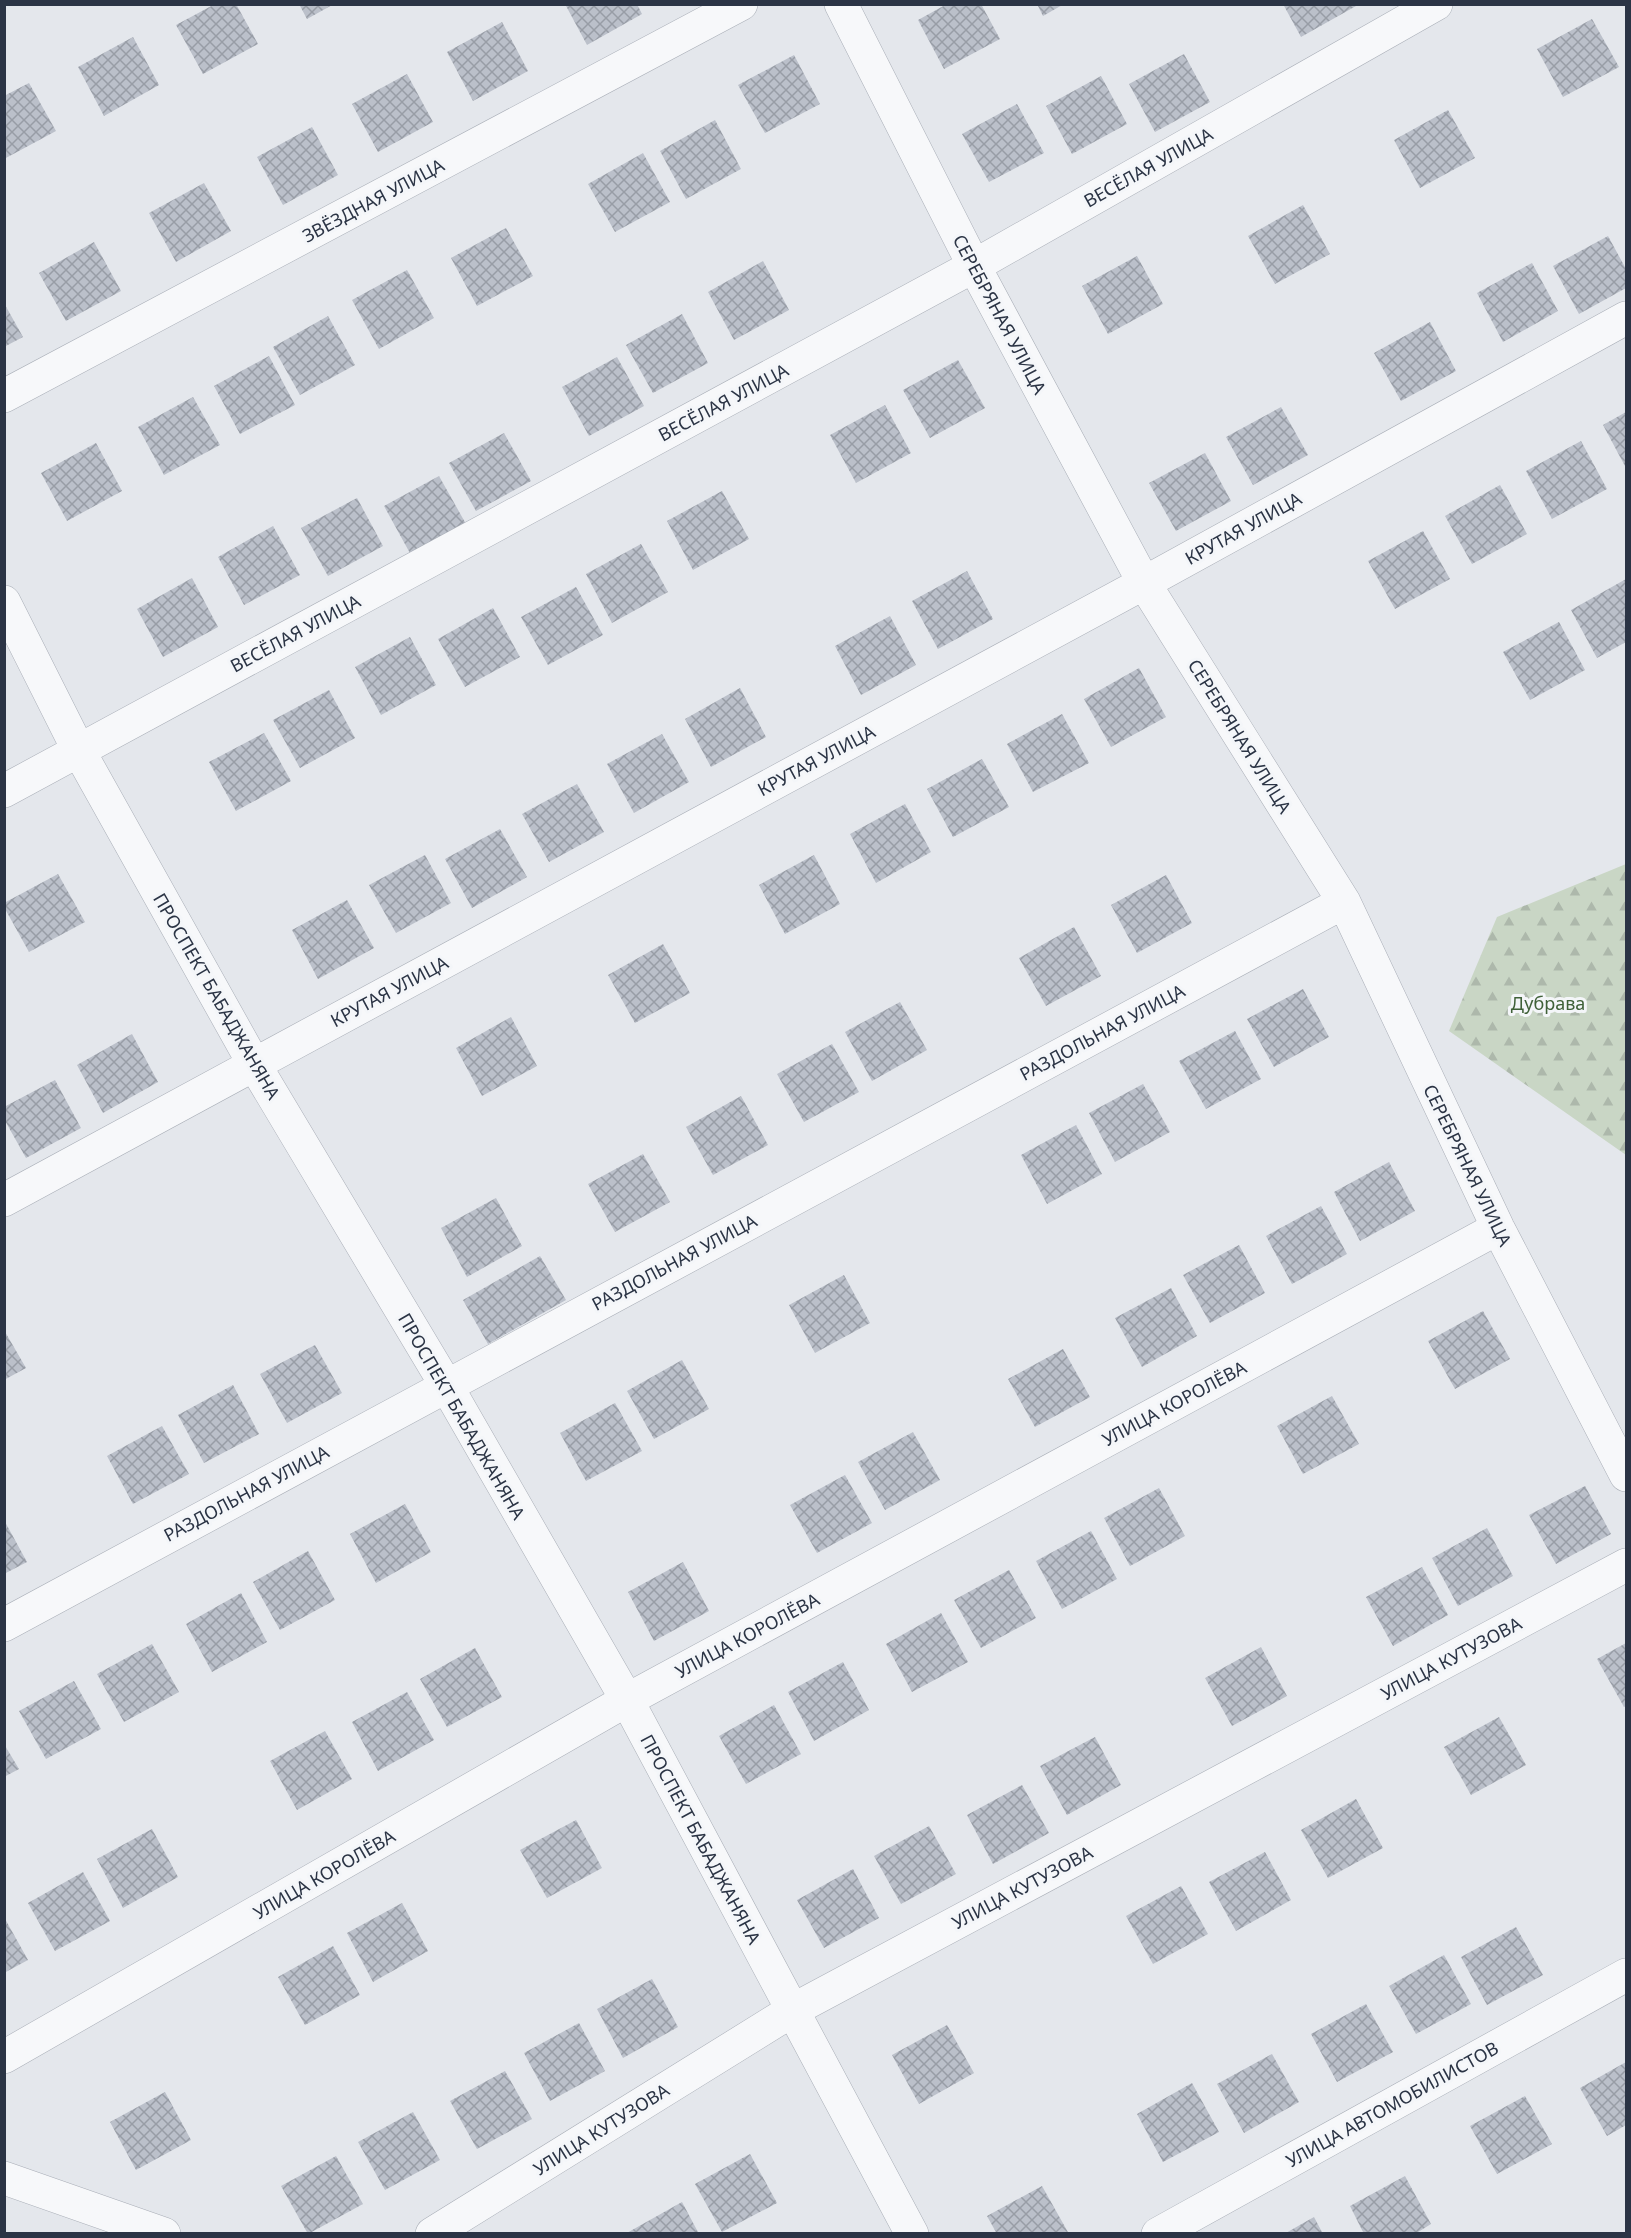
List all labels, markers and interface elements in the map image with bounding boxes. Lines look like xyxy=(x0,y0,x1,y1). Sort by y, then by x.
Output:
street label: ВЕСЁЛАЯ УЛИЦА xyxy=(1079,121,1217,212)
street label: ЗВЁЗДНАЯ УЛИЦА xyxy=(298,152,448,247)
street label: СЕРЕБРЯНАЯ УЛИЦА xyxy=(948,230,1052,398)
street label: ВЕСЁЛАЯ УЛИЦА xyxy=(654,357,793,446)
street label: КРУТАЯ УЛИЦА xyxy=(1180,486,1306,570)
street label: ВЕСЁЛАЯ УЛИЦА xyxy=(226,588,365,677)
street label: СЕРЕБРЯНАЯ УЛИЦА xyxy=(1183,654,1297,818)
street label: КРУТАЯ УЛИЦА xyxy=(753,719,879,801)
street label: ПРОСПЕКТ БАБАДЖАНЯНА xyxy=(148,889,286,1104)
street label: КРУТАЯ УЛИЦА xyxy=(326,950,452,1032)
street label: РАЗДОЛЬНАЯ УЛИЦА xyxy=(1015,978,1189,1086)
park label: Дубрава xyxy=(1511,991,1585,1015)
street label: СЕРЕБРЯНАЯ УЛИЦА xyxy=(1418,1080,1518,1250)
street label: РАЗДОЛЬНАЯ УЛИЦА xyxy=(587,1208,761,1316)
street label: ПРОСПЕКТ БАБАДЖАНЯНА xyxy=(393,1309,531,1524)
street label: УЛИЦА КОРОЛЁВА xyxy=(1098,1355,1251,1451)
street label: РАЗДОЛЬНАЯ УЛИЦА xyxy=(159,1439,333,1547)
street label: УЛИЦА КОРОЛЁВА xyxy=(671,1587,824,1683)
street label: УЛИЦА КУТУЗОВА xyxy=(1377,1611,1526,1705)
street label: ПРОСПЕКТ БАБАДЖАНЯНА xyxy=(635,1730,767,1948)
street label: УЛИЦА КОРОЛЁВА xyxy=(249,1823,400,1924)
street label: УЛИЦА КУТУЗОВА xyxy=(948,1840,1097,1934)
street label: УЛИЦА АВТОМОБИЛИСТОВ xyxy=(1282,2036,1502,2172)
street label: УЛИЦА КУТУЗОВА xyxy=(529,2077,674,2180)

